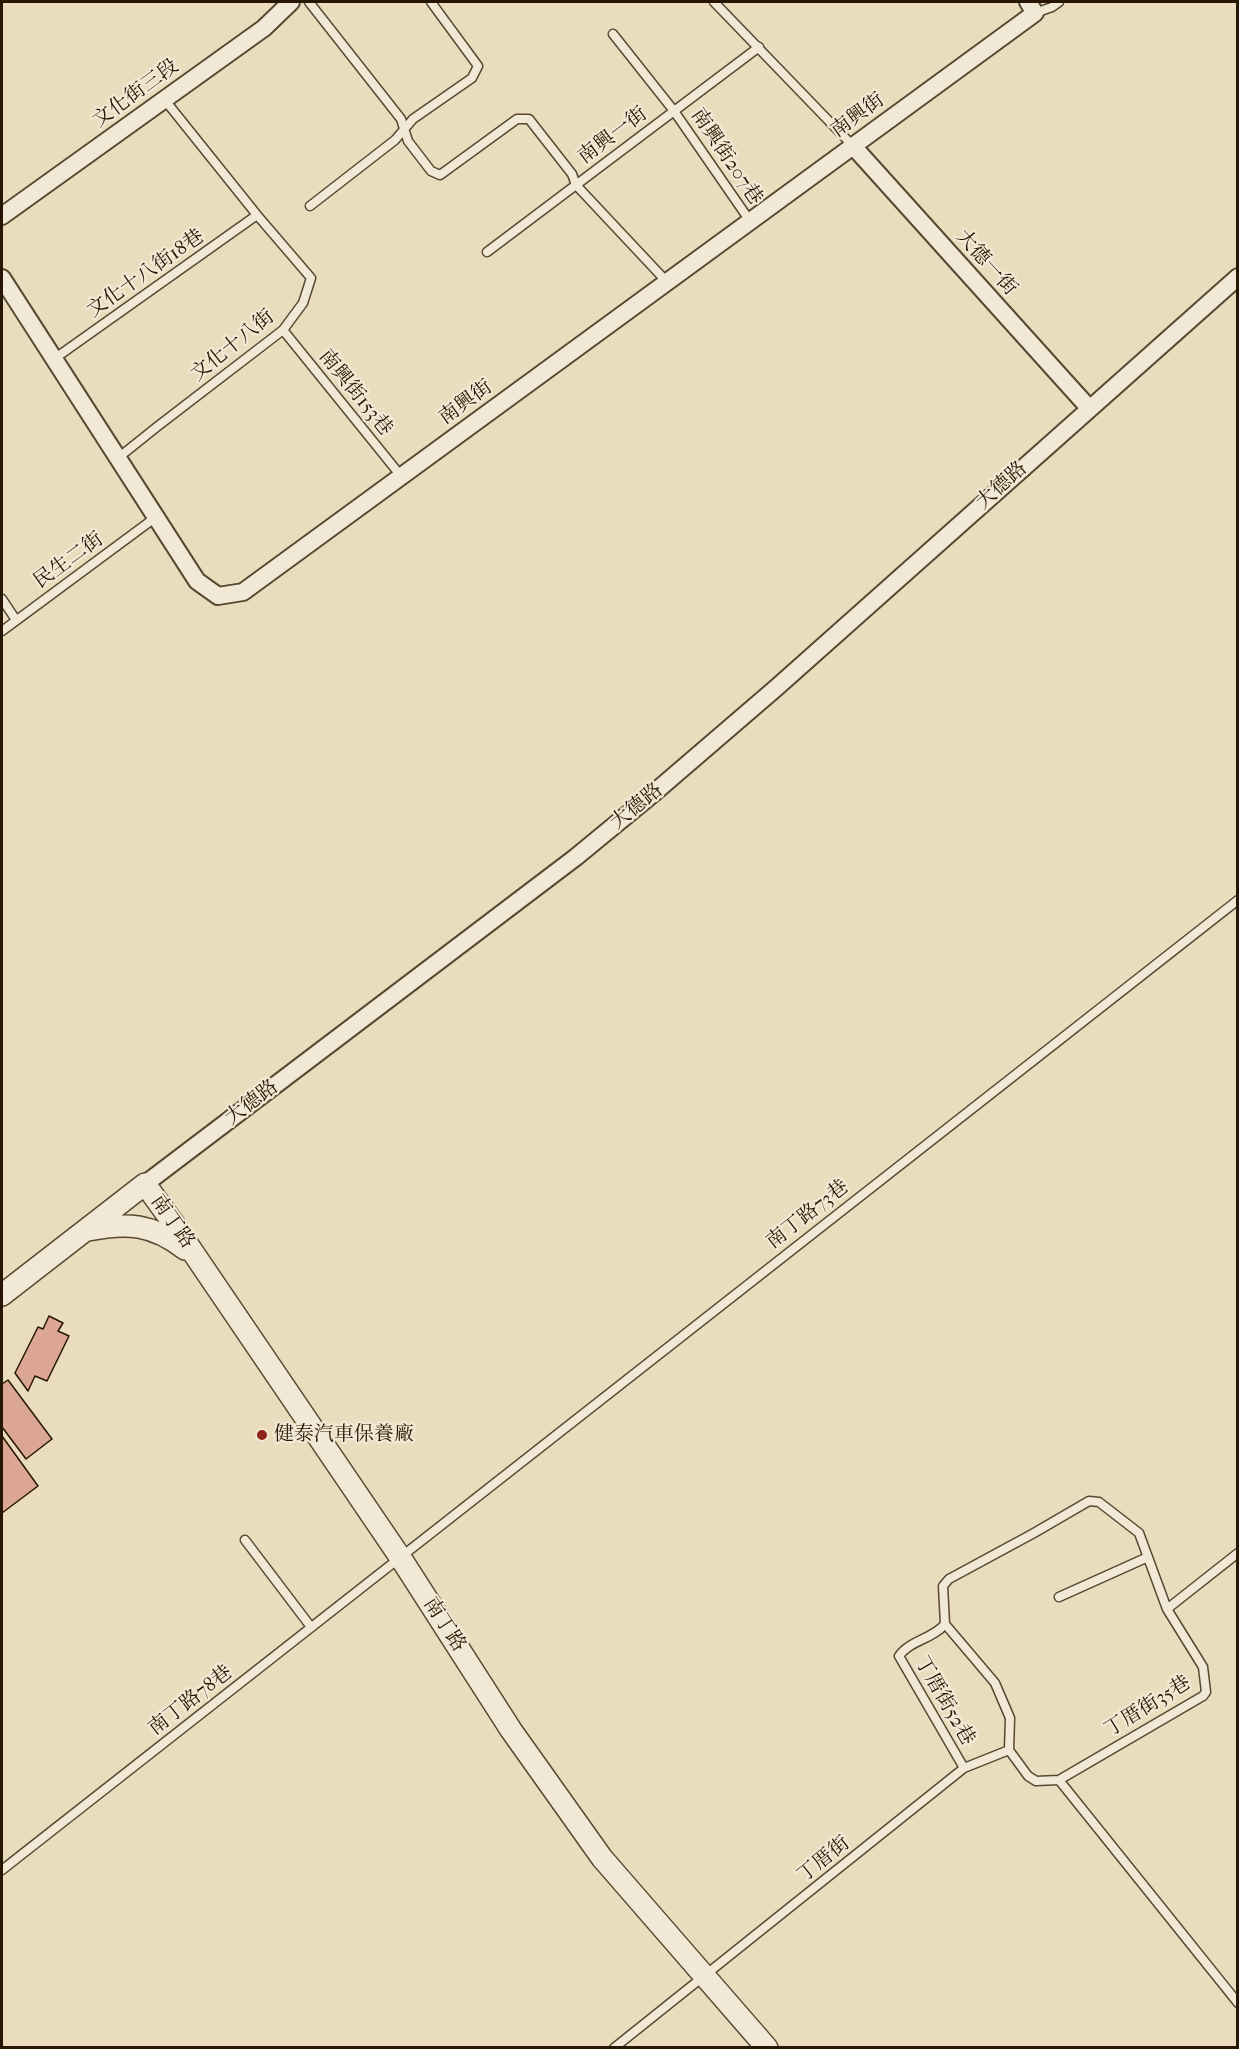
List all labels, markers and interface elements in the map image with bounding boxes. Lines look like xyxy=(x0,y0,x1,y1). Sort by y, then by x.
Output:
street label: 文化街三段 xyxy=(88,55,184,133)
street label: 南興街 xyxy=(827,89,889,143)
street label: 南興一街 xyxy=(574,102,652,170)
street label: 南興街207巷 xyxy=(685,104,767,210)
street label: 文化十八街18巷 xyxy=(83,225,209,323)
street label: 大德一街 xyxy=(950,225,1022,301)
street label: 文化十八街 xyxy=(187,305,279,387)
street label: 南興街153巷 xyxy=(313,345,397,441)
street label: 南興街 xyxy=(435,376,497,430)
street label: 大德路 xyxy=(972,457,1032,515)
street label: 民生二街 xyxy=(30,528,108,594)
street label: 大德路 xyxy=(606,779,668,835)
street label: 大德路 xyxy=(221,1075,283,1131)
street label: 南丁路73巷 xyxy=(762,1175,854,1255)
street label: 南丁路 xyxy=(145,1191,199,1253)
place label: 健泰汽車保養廠 xyxy=(274,1423,414,1447)
marker: 健泰汽車保養廠 xyxy=(255,1428,269,1442)
street label: 南丁路 xyxy=(418,1593,470,1657)
street label: 丁厝街52巷 xyxy=(909,1652,979,1750)
street label: 南丁路78巷 xyxy=(144,1661,238,1741)
street label: 丁厝街35巷 xyxy=(1101,1671,1195,1743)
street label: 丁厝街 xyxy=(793,1832,855,1888)

